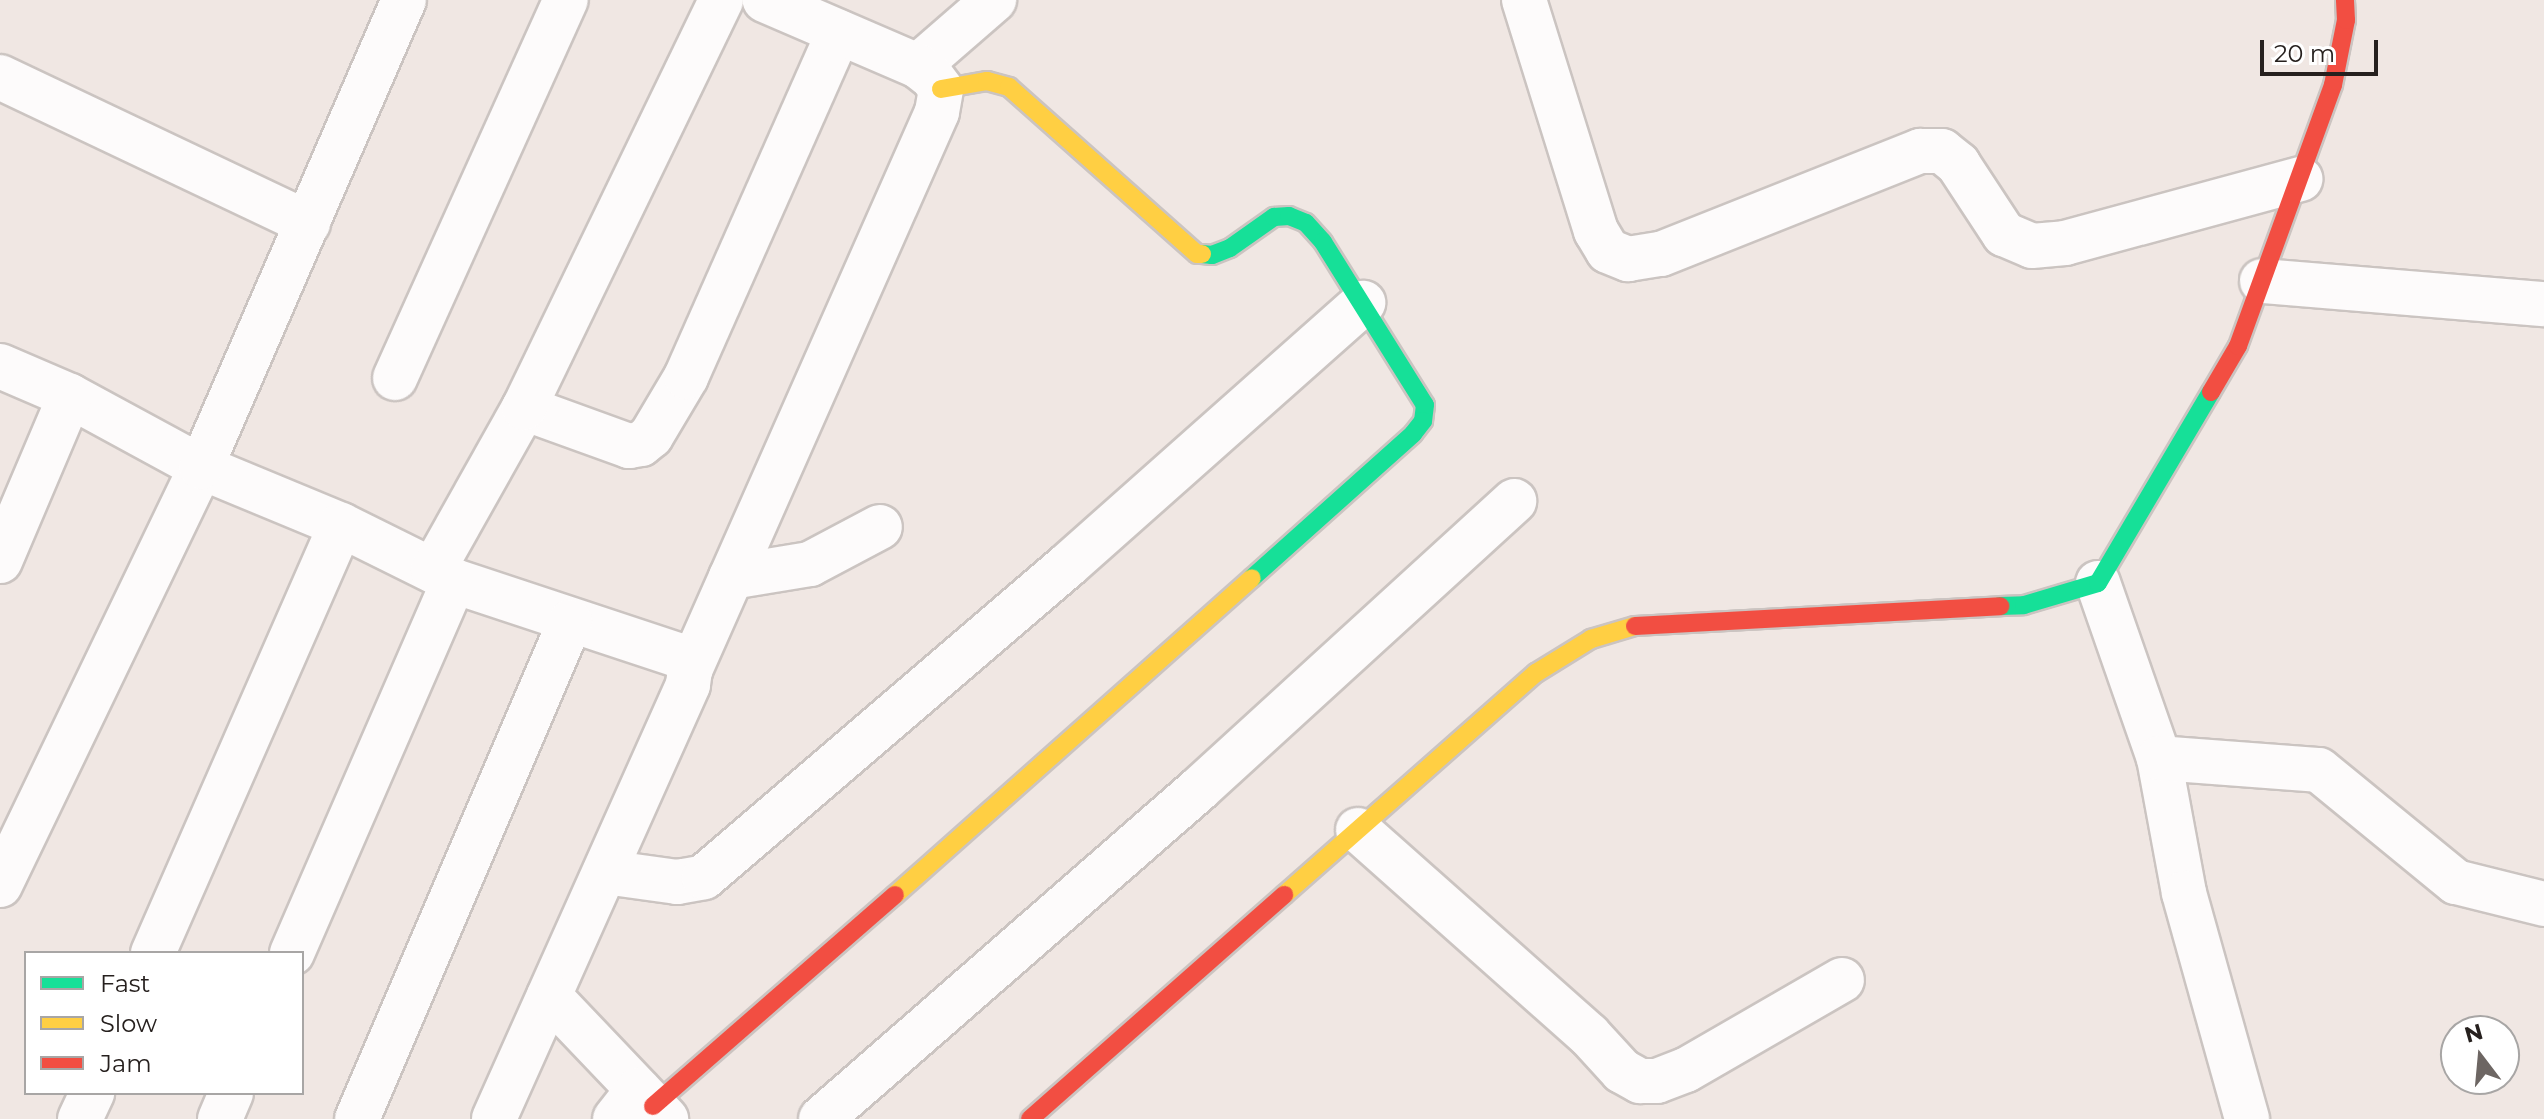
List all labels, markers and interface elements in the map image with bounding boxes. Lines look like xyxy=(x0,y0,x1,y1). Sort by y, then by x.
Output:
scale bar xyxy=(2264,24,2382,74)
text: 20 m xyxy=(2274,39,2335,68)
legend xyxy=(24,951,304,1095)
text: Fast xyxy=(100,969,150,998)
text: Slow xyxy=(100,1009,157,1038)
north arrow xyxy=(2440,1015,2520,1095)
text: N xyxy=(2462,1018,2486,1049)
text: Jam xyxy=(100,1049,152,1078)

